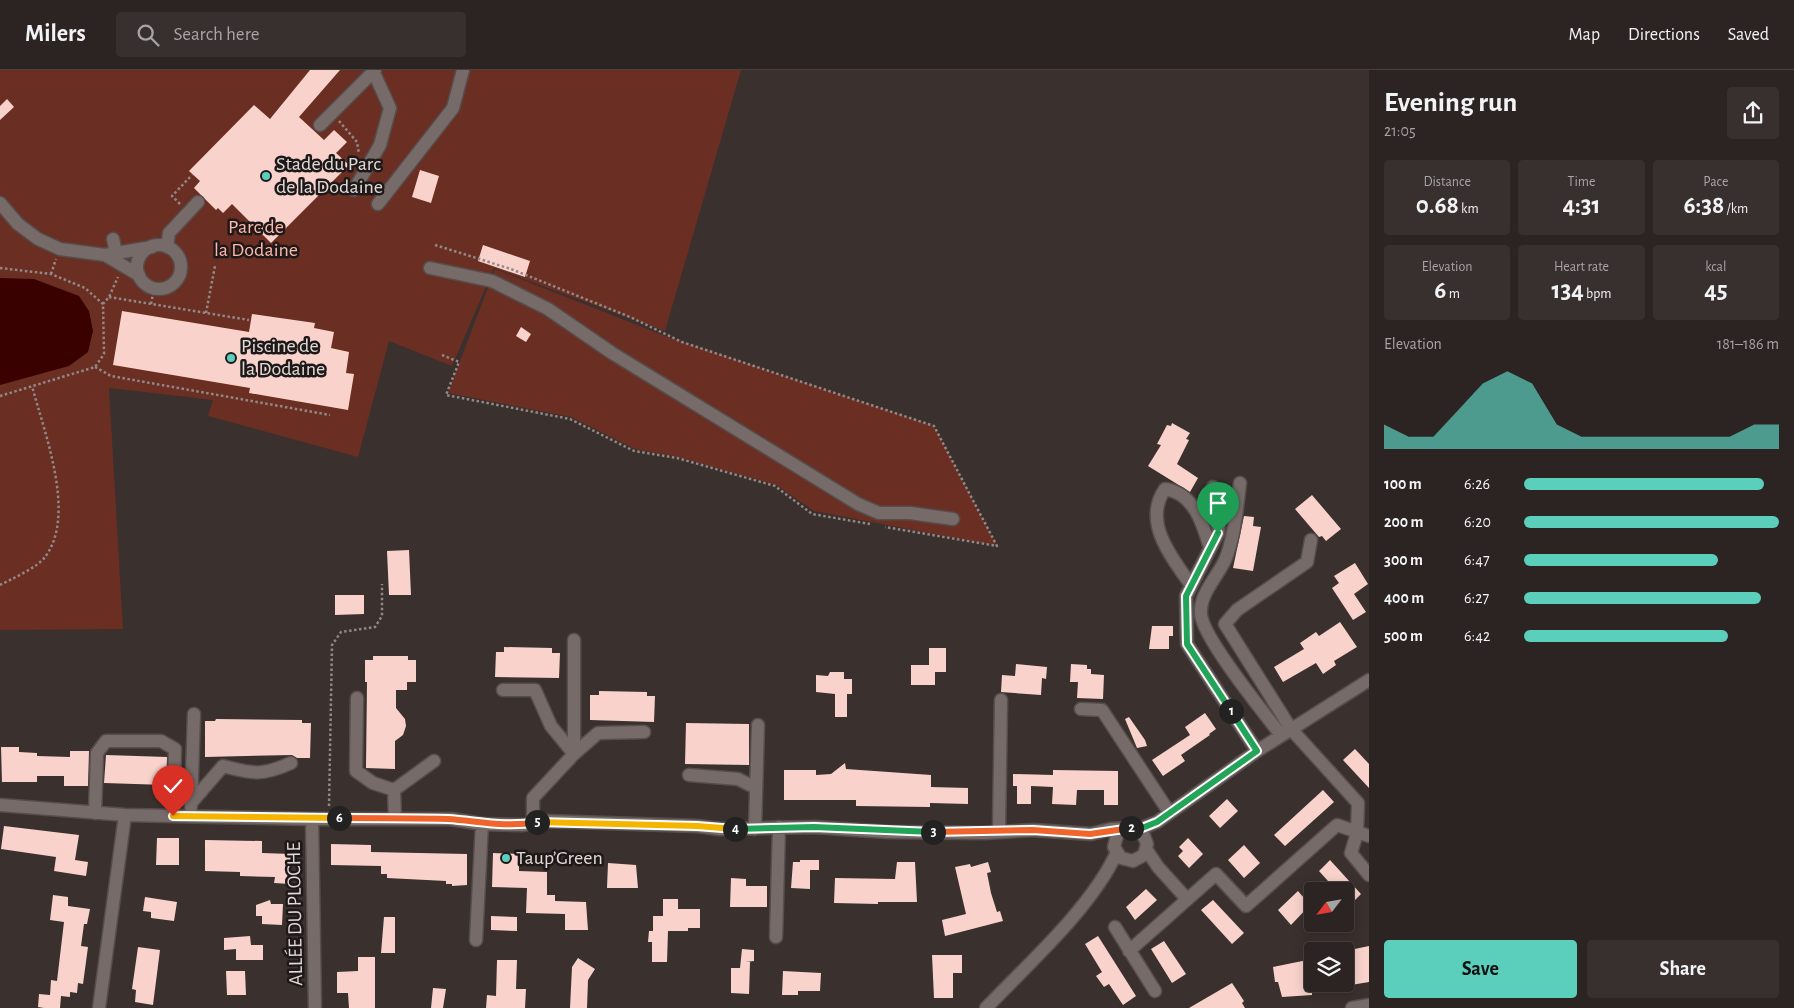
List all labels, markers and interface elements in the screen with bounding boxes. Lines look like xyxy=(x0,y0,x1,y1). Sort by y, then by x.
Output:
search box xyxy=(116,12,466,57)
icon: search xyxy=(134,21,162,49)
text: Milers xyxy=(25,22,86,46)
text: Search here xyxy=(174,25,260,44)
text: Map xyxy=(1569,26,1600,44)
text: Directions xyxy=(1628,26,1700,44)
text: Saved xyxy=(1728,26,1769,44)
button: share xyxy=(1727,87,1779,139)
text: Evening run xyxy=(1384,89,1517,117)
text: 21:05 xyxy=(1384,123,1416,139)
place label: Stade du Parc de la Dodaine xyxy=(276,154,383,197)
marker: Stade du Parc de la Dodaine xyxy=(260,170,272,182)
text: Distance xyxy=(1423,175,1471,189)
text: Time xyxy=(1568,175,1595,189)
text: Pace xyxy=(1703,175,1728,189)
text: 0.68 xyxy=(1416,193,1459,218)
text: 4:31 xyxy=(1562,193,1601,218)
text: 6:38 xyxy=(1683,193,1724,218)
text: km xyxy=(1459,202,1479,216)
text: /km xyxy=(1724,202,1748,216)
park label: Parc de la Dodaine xyxy=(214,217,298,260)
text: Elevation xyxy=(1422,260,1472,274)
text: Heart rate xyxy=(1554,260,1609,274)
text: kcal xyxy=(1705,260,1727,274)
text: 6 xyxy=(1434,278,1446,303)
text: 134 xyxy=(1551,278,1584,303)
text: 45 xyxy=(1704,278,1728,303)
text: m xyxy=(1446,287,1460,301)
text: bpm xyxy=(1584,287,1612,301)
place label: Piscine de la Dodaine xyxy=(241,336,325,379)
text: Elevation xyxy=(1384,336,1442,352)
text: 181–186 m xyxy=(1717,336,1779,352)
marker: Piscine de la Dodaine xyxy=(225,352,237,364)
text: 100 m xyxy=(1384,476,1422,492)
text: 6:26 xyxy=(1464,476,1490,492)
pin xyxy=(1197,482,1239,533)
icon: arrive xyxy=(1204,489,1232,517)
text: 200 m xyxy=(1384,514,1424,530)
text: 6:20 xyxy=(1464,514,1491,530)
text: 300 m xyxy=(1384,552,1423,568)
text: 6:47 xyxy=(1464,552,1490,568)
text: 400 m xyxy=(1384,590,1424,606)
text: 6:27 xyxy=(1464,590,1489,606)
text: 500 m xyxy=(1384,628,1423,644)
text: 6:42 xyxy=(1464,628,1490,644)
pin: 1 xyxy=(1218,698,1244,724)
text: 1 xyxy=(1229,704,1234,718)
pin xyxy=(152,765,194,816)
icon: check xyxy=(159,772,187,800)
pin: 6 xyxy=(326,806,352,830)
pin: 5 xyxy=(524,810,550,834)
text: 6 xyxy=(336,811,343,825)
text: 5 xyxy=(534,815,541,829)
pin: 4 xyxy=(722,816,748,842)
pin: 2 xyxy=(1118,816,1144,840)
pin: 3 xyxy=(920,820,946,844)
text: 2 xyxy=(1128,821,1135,835)
text: 4 xyxy=(732,822,739,836)
text: 3 xyxy=(930,825,937,839)
street label: ALLÉE DU PLOCHE xyxy=(283,842,306,986)
place label: Taup’Green xyxy=(516,848,603,868)
marker: Taup’Green xyxy=(500,852,512,864)
north arrow xyxy=(1304,882,1354,932)
map controls xyxy=(1304,882,1354,992)
button: Save xyxy=(1384,940,1577,998)
button: Share xyxy=(1587,940,1779,998)
button: layers xyxy=(1304,942,1354,992)

